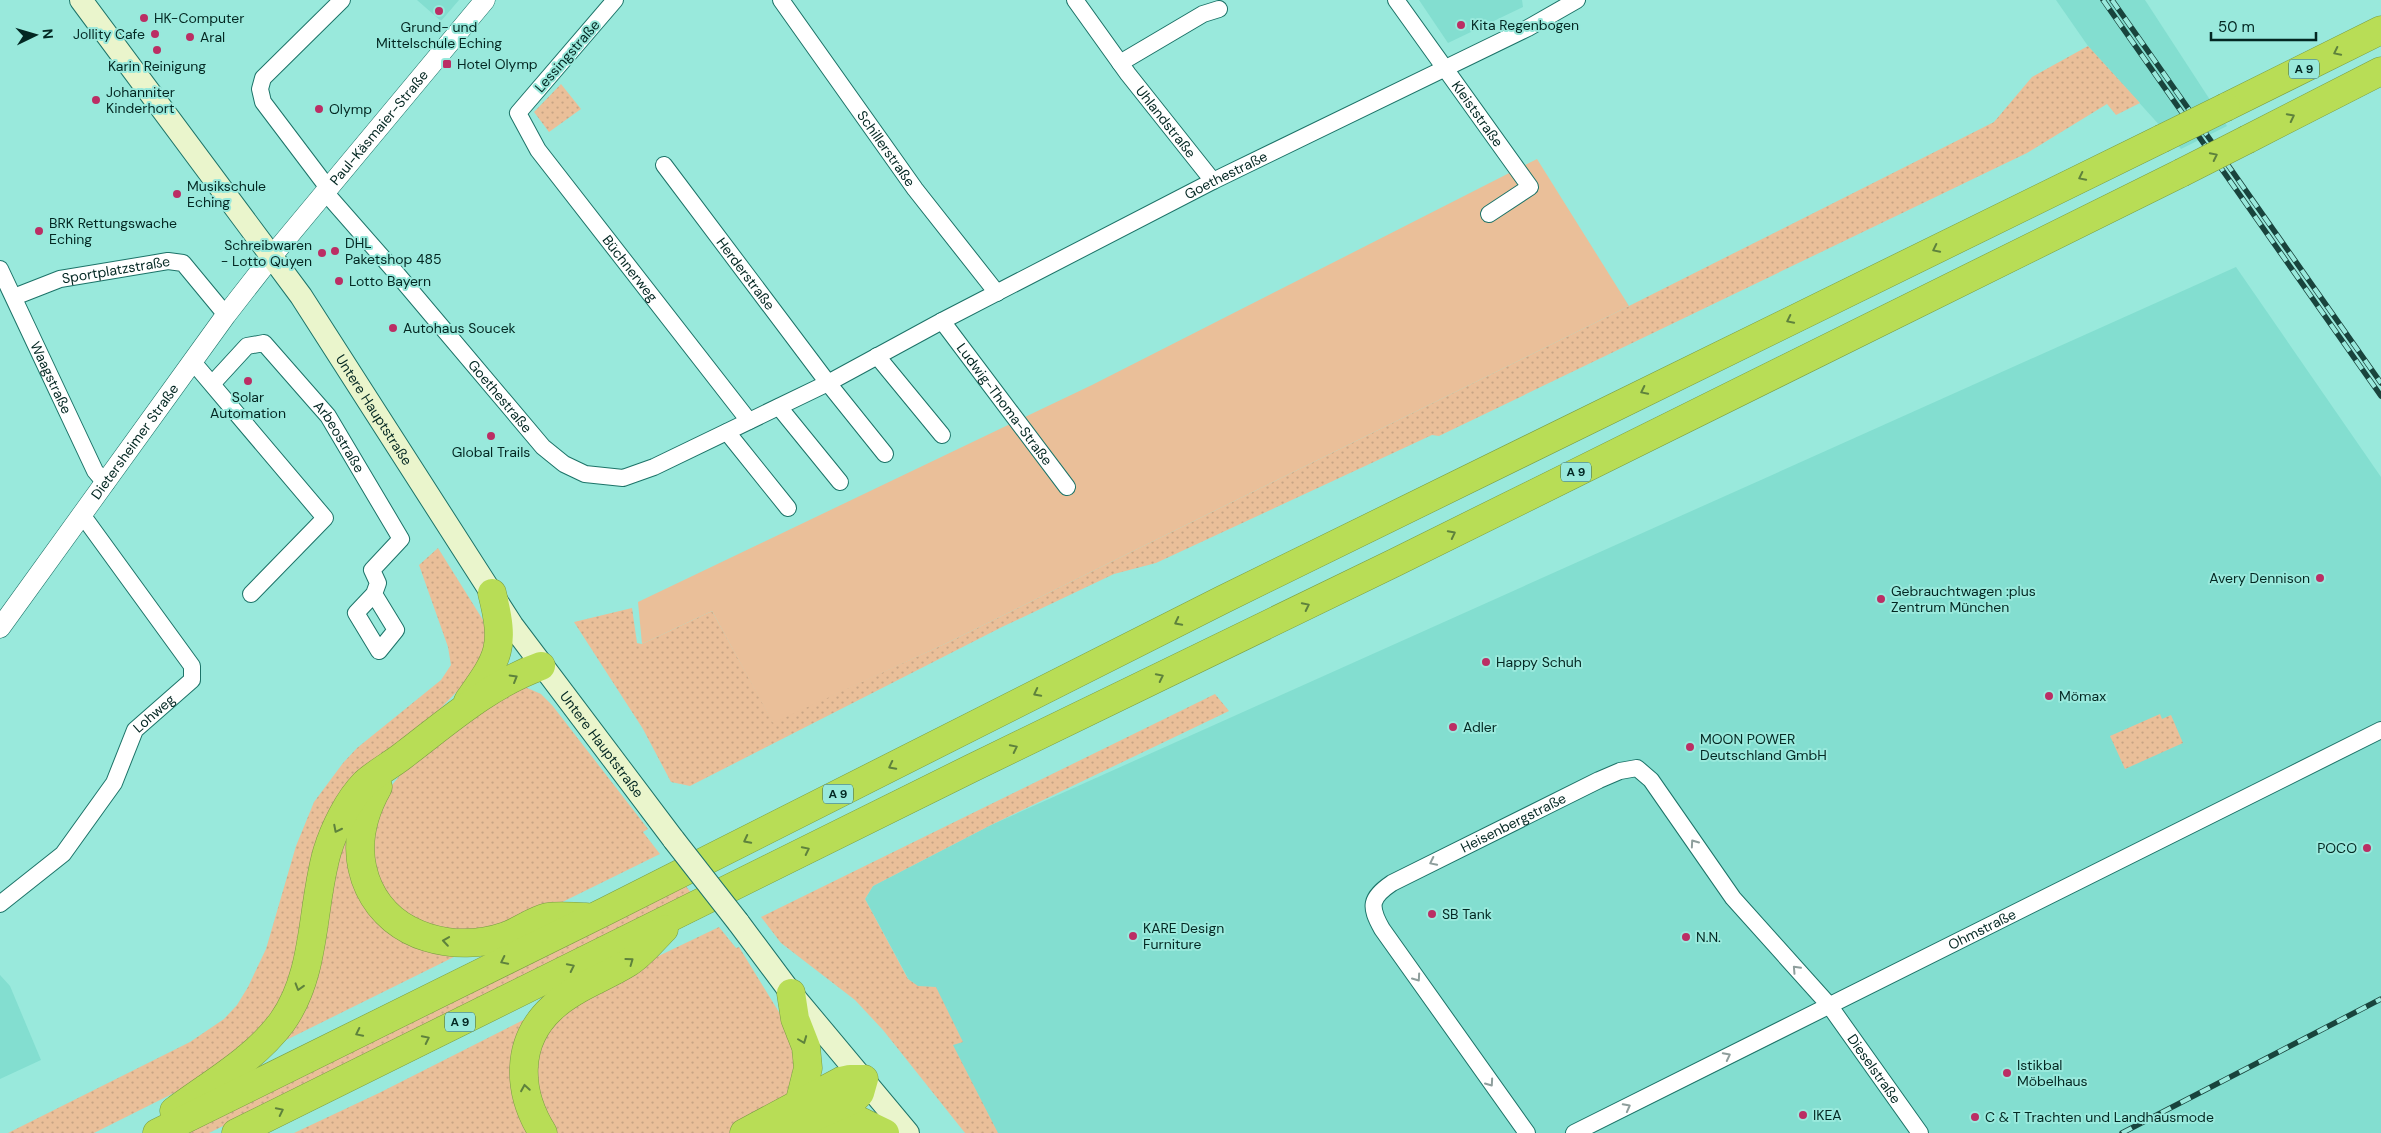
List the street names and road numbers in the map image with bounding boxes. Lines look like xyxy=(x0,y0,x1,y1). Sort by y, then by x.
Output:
street label: Lessingstraße xyxy=(531,16,603,96)
road number: A 9 xyxy=(2289,60,2319,78)
street label: Paul-Käsmaier-Straße xyxy=(326,66,432,189)
street label: Kleiststraße xyxy=(1448,77,1507,150)
street label: Uhlandstraße xyxy=(1132,82,1200,161)
street label: Schillerstraße xyxy=(853,107,919,190)
street label: Goethestraße xyxy=(1181,147,1270,203)
street label: Büchnerweg xyxy=(599,231,662,306)
street label: Herderstraße xyxy=(713,234,779,314)
street label: Sportplatzstraße xyxy=(61,252,171,288)
street label: Waagstraße xyxy=(26,338,76,417)
street label: Ludwig-Thoma-Straße xyxy=(953,339,1056,469)
street label: Untere Hauptstraße xyxy=(332,351,416,469)
street label: Goethestraße xyxy=(464,356,536,437)
street label: Dietersheimer Straße xyxy=(87,380,182,503)
street label: Arbeostraße xyxy=(310,397,369,476)
road number: A 9 xyxy=(1561,462,1591,482)
street label: Untere Hauptstraße xyxy=(556,688,648,801)
street label: Lohweg xyxy=(129,690,179,737)
road number: A 9 xyxy=(823,784,853,804)
street label: Heisenbergstraße xyxy=(1457,789,1569,856)
street label: Ohmstraße xyxy=(1945,905,2019,954)
road number: A 9 xyxy=(445,1012,475,1032)
street label: Dieselstraße xyxy=(1843,1030,1905,1107)

